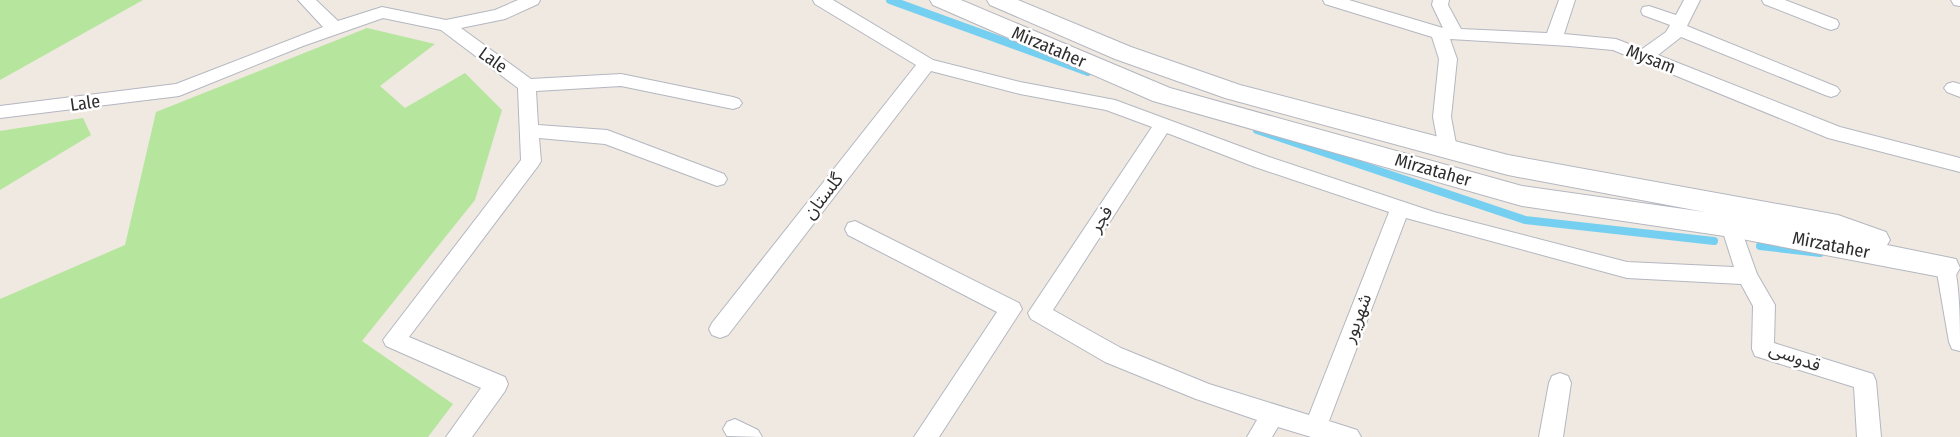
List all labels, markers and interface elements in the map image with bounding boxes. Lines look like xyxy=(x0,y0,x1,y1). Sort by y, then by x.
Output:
street label: Mirzataher xyxy=(1009,22,1090,73)
street label: Mysam xyxy=(1623,40,1679,78)
street label: Lale xyxy=(474,42,512,78)
street label: Lale xyxy=(69,90,102,116)
street label: Mirzataher xyxy=(1392,149,1474,192)
street label: گلستان xyxy=(798,168,848,223)
street label: فجر xyxy=(1084,202,1117,237)
street label: Mirzataher xyxy=(1790,227,1872,263)
street label: شهریور xyxy=(1337,291,1376,346)
street label: قدوسی xyxy=(1766,338,1824,376)

